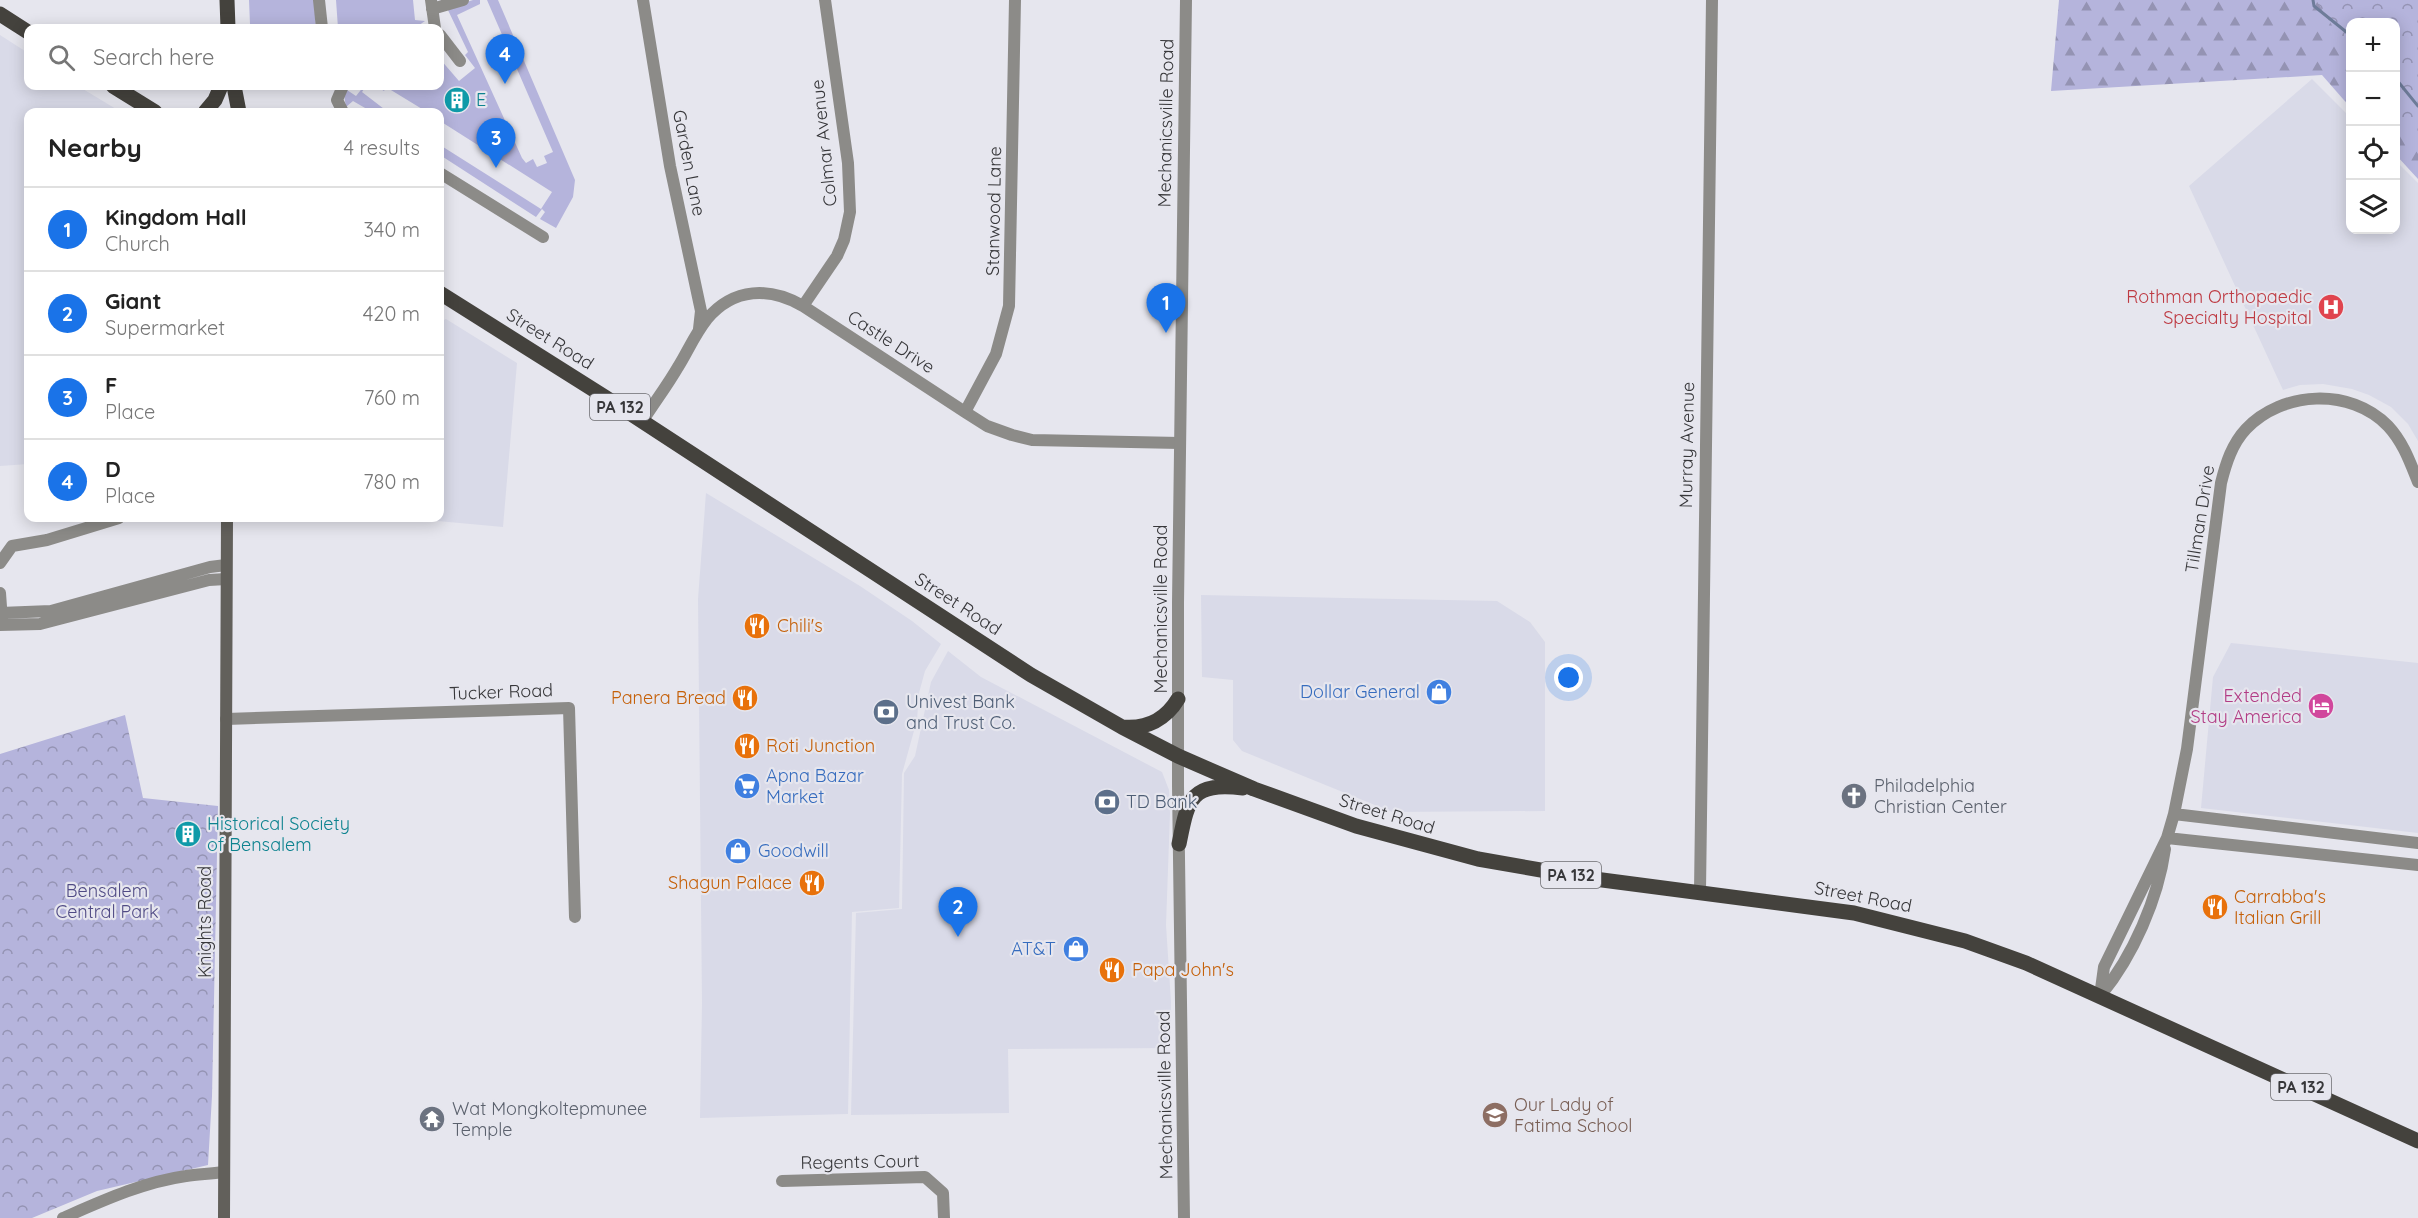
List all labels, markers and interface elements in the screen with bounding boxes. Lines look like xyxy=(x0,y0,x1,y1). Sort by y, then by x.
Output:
map controls xyxy=(2346,18,2400,234)
button: + xyxy=(2346,18,2400,72)
search box xyxy=(24,24,444,90)
pin: 4 xyxy=(486,34,524,84)
street label: Mechanicsville Road xyxy=(1153,38,1178,208)
icon: search xyxy=(45,41,78,74)
text: Search here xyxy=(93,43,214,71)
button: − xyxy=(2346,72,2400,126)
street label: Colmar Avenue xyxy=(805,78,842,208)
building icon: E xyxy=(442,85,472,115)
place label: E xyxy=(476,88,486,111)
street label: Garden Lane xyxy=(668,108,711,218)
pin: 3 xyxy=(476,118,516,168)
button: locate xyxy=(2346,126,2400,180)
text: Nearby xyxy=(48,131,142,164)
text: 4 results xyxy=(344,135,420,160)
street label: Stanwood Lane xyxy=(981,146,1006,276)
button: layers xyxy=(2346,180,2400,234)
text: Kingdom Hall xyxy=(105,203,247,231)
text: 1 xyxy=(64,217,71,242)
text: 340 m xyxy=(363,217,420,242)
text: Church xyxy=(105,231,170,256)
pin: 1 xyxy=(1146,284,1186,333)
place label: Rothman Orthopaedic Specialty Hospital xyxy=(2126,285,2312,329)
text: Giant xyxy=(105,287,161,315)
hospital icon: Rothman Orthopaedic Specialty Hospital xyxy=(2316,292,2346,322)
text: 2 xyxy=(62,301,73,326)
text: 420 m xyxy=(363,301,420,326)
street label: Street Road xyxy=(502,303,598,374)
street label: Castle Drive xyxy=(843,305,939,378)
text: Supermarket xyxy=(105,315,225,340)
text: F xyxy=(105,371,117,399)
street label: Murray Avenue xyxy=(1674,382,1699,508)
text: 3 xyxy=(62,385,73,410)
text: 760 m xyxy=(364,385,420,410)
road number: PA 132 xyxy=(590,394,650,420)
text: Place xyxy=(105,399,155,424)
text: D xyxy=(105,455,121,483)
street label: Tillman Drive xyxy=(2180,463,2219,575)
text: 4 xyxy=(62,469,73,494)
text: 780 m xyxy=(363,469,420,494)
text: Place xyxy=(105,483,155,508)
street label: Mechanicsville Road xyxy=(1149,525,1172,693)
street label: Street Road xyxy=(911,567,1006,640)
restaurant icon: Chili's xyxy=(742,611,772,641)
place label: Chili's xyxy=(777,614,823,637)
your location xyxy=(1554,663,1583,692)
shop icon: Dollar General xyxy=(1424,677,1454,707)
street label: Tucker Road xyxy=(449,678,553,705)
place label: Dollar General xyxy=(1300,680,1420,703)
restaurant icon: Panera Bread xyxy=(730,683,760,713)
place label: Extended Stay America xyxy=(2190,684,2302,728)
place label: Panera Bread xyxy=(611,686,726,709)
place label: Univest Bank and Trust Co. xyxy=(906,690,1015,734)
hotel icon: Extended Stay America xyxy=(2306,691,2336,721)
bank icon: Univest Bank and Trust Co. xyxy=(871,697,901,727)
restaurant icon: Roti Junction xyxy=(732,731,762,761)
place label: Roti Junction xyxy=(766,734,875,757)
place label: Apna Bazar Market xyxy=(766,764,864,808)
supermarket icon: Apna Bazar Market xyxy=(732,771,762,801)
place label: Philadelphia Christian Center xyxy=(1874,774,2007,818)
church icon: Philadelphia Christian Center xyxy=(1839,781,1869,811)
bank icon: TD Bank xyxy=(1092,787,1122,817)
street label: Street Road xyxy=(1337,788,1438,839)
place label: TD Bank xyxy=(1126,790,1197,813)
place label: Historical Society of Bensalem xyxy=(207,812,350,856)
building icon: Historical Society of Bensalem xyxy=(173,819,203,849)
shop icon: Goodwill xyxy=(723,836,753,866)
place label: Goodwill xyxy=(758,839,829,862)
road number: PA 132 xyxy=(1541,862,1601,888)
street label: Knights Road xyxy=(193,866,216,978)
restaurant icon: Shagun Palace xyxy=(797,868,827,898)
place label: Shagun Palace xyxy=(668,871,792,894)
street label: Street Road xyxy=(1812,876,1914,917)
park label: Bensalem Central Park xyxy=(55,879,159,923)
place label: Carrabba's Italian Grill xyxy=(2234,885,2326,929)
pin: 2 xyxy=(938,888,978,937)
restaurant icon: Carrabba's Italian Grill xyxy=(2200,892,2230,922)
shop icon: AT&T xyxy=(1061,934,1091,964)
place label: AT&T xyxy=(1011,937,1056,960)
restaurant icon: Papa John's xyxy=(1097,955,1127,985)
place label: Papa John's xyxy=(1132,958,1234,981)
street label: Mechanicsville Road xyxy=(1152,1010,1177,1180)
road number: PA 132 xyxy=(2271,1074,2331,1100)
place label: Our Lady of Fatima School xyxy=(1514,1093,1632,1137)
place label: Wat Mongkoltepmunee Temple xyxy=(452,1097,647,1141)
school or university icon: Our Lady of Fatima School xyxy=(1480,1100,1510,1130)
temple icon: Wat Mongkoltepmunee Temple xyxy=(417,1104,447,1134)
street label: Regents Court xyxy=(800,1149,920,1174)

